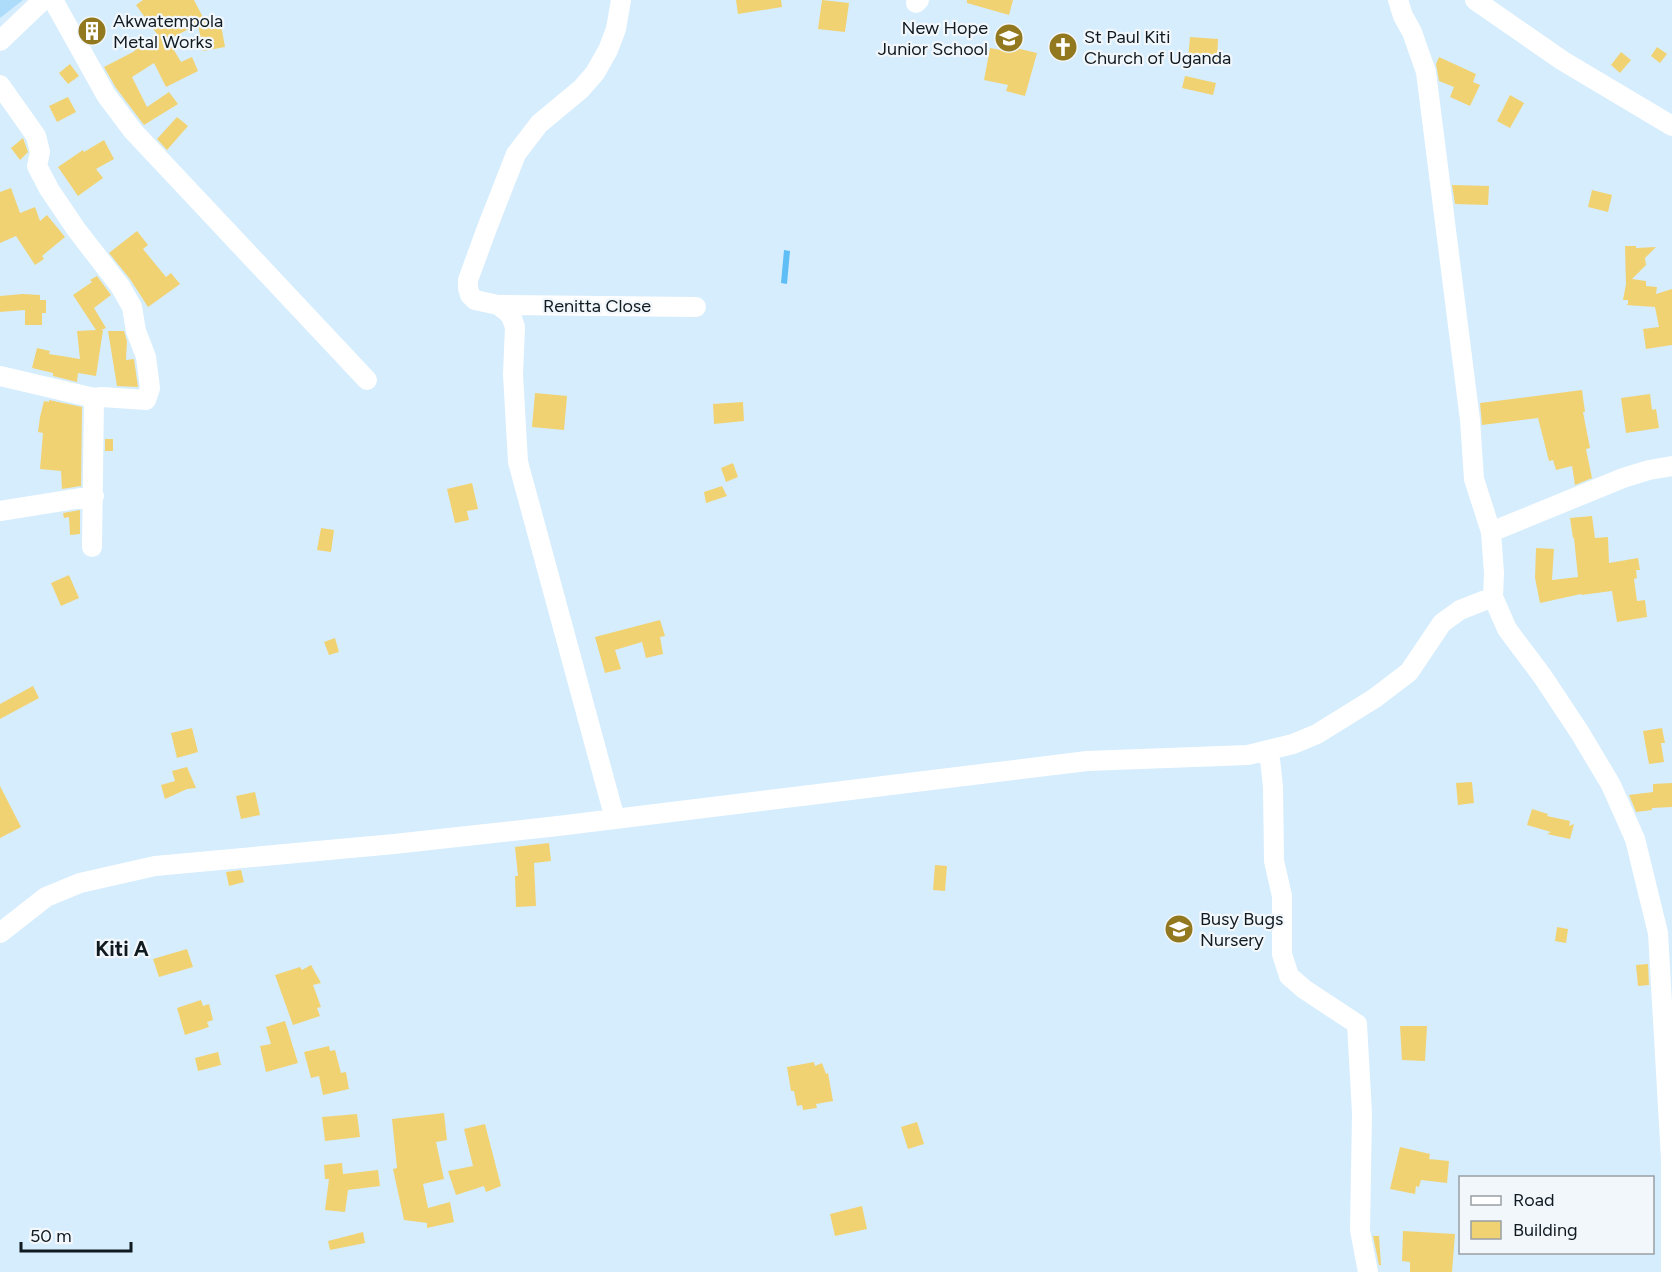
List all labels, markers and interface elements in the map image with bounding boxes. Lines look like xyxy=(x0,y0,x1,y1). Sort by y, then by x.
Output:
place label: Akwatempola Metal Works xyxy=(113,10,223,53)
building icon: Akwatempola Metal Works xyxy=(76,15,108,47)
place label: New Hope Junior School xyxy=(878,17,988,60)
school or university icon: New Hope Junior School xyxy=(993,22,1025,54)
place label: St Paul Kiti Church of Uganda xyxy=(1084,26,1231,69)
church icon: St Paul Kiti Church of Uganda xyxy=(1047,31,1079,63)
street label: Renitta Close xyxy=(543,295,651,317)
place label: Busy Bugs Nursery xyxy=(1200,908,1283,951)
school or university icon: Busy Bugs Nursery xyxy=(1163,913,1195,945)
district label: Kiti A xyxy=(95,936,149,961)
legend xyxy=(1459,1176,1654,1254)
text: Road xyxy=(1513,1189,1554,1211)
scale bar xyxy=(21,1215,130,1253)
text: Building xyxy=(1513,1219,1578,1241)
text: 50 m xyxy=(30,1225,72,1247)

